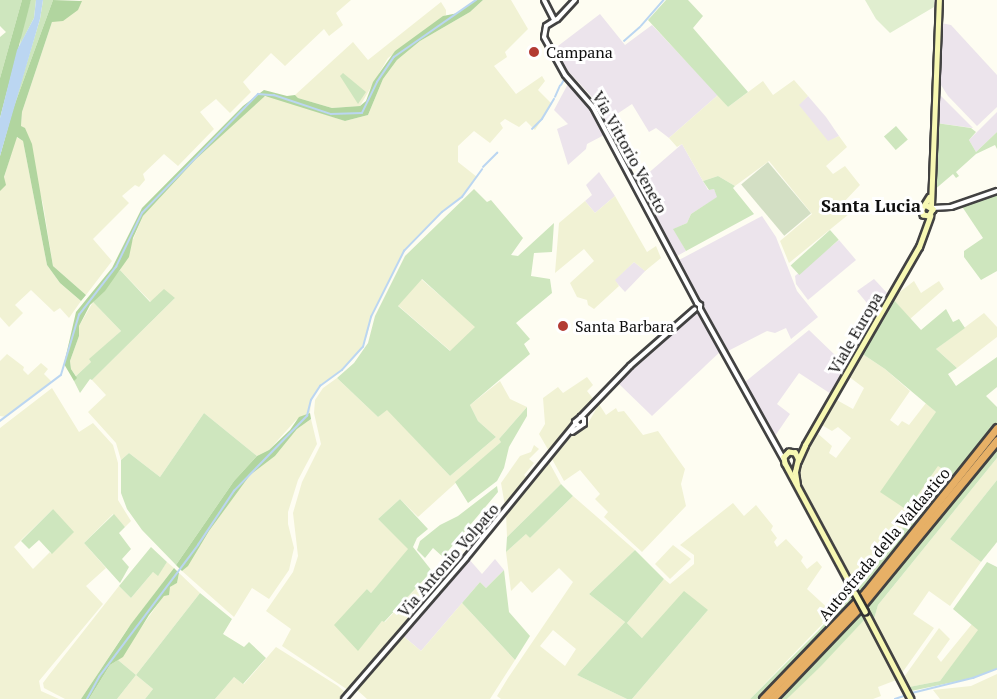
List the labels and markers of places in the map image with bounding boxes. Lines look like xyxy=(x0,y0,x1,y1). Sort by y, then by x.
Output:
place label: Campana xyxy=(546,42,613,62)
marker: Campana xyxy=(527,45,541,59)
place label: Santa Barbara xyxy=(575,316,674,336)
marker: Santa Barbara xyxy=(556,319,570,333)

